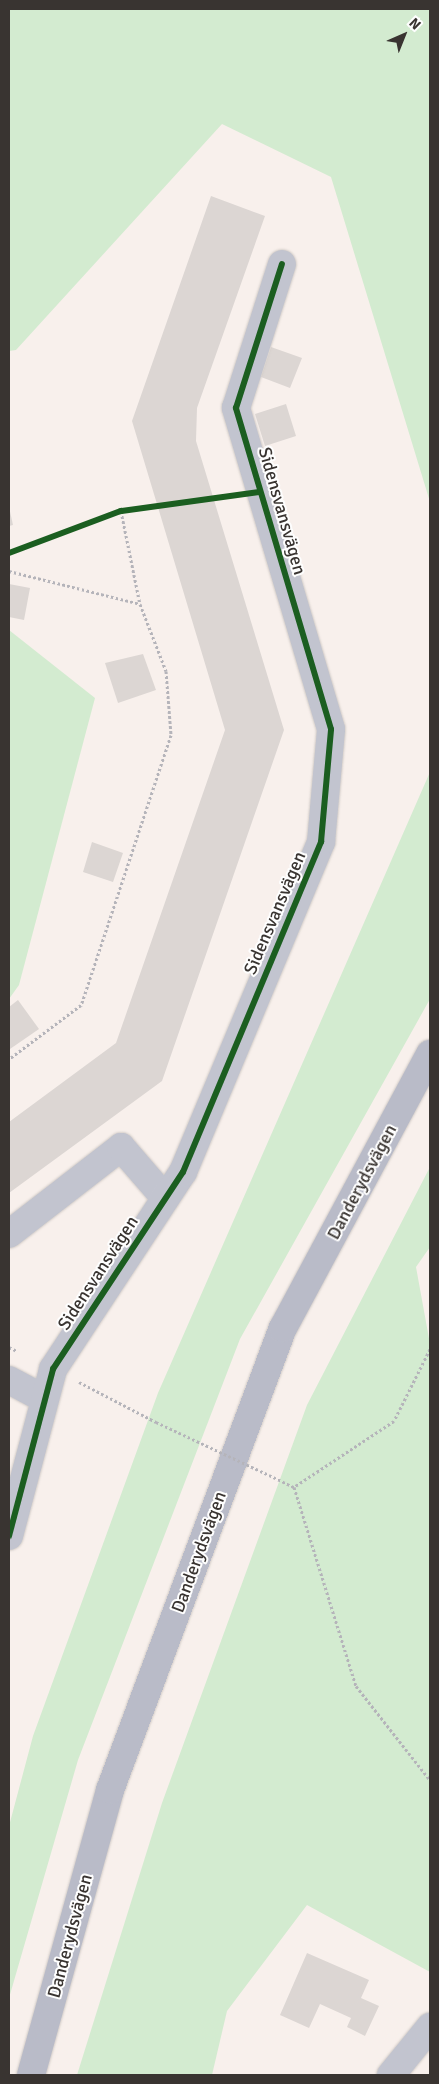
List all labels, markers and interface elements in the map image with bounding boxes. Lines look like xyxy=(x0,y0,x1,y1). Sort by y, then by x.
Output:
north arrow xyxy=(379,10,429,60)
text: N xyxy=(405,14,424,33)
street label: Sidensvansvägen xyxy=(253,445,311,577)
street label: Sidensvansvägen xyxy=(239,848,311,978)
street label: Danderydsvägen xyxy=(323,1121,401,1243)
street label: Sidensvansvägen xyxy=(53,1212,143,1334)
street label: Danderydsvägen xyxy=(167,1488,231,1616)
street label: Danderydsvägen xyxy=(43,1872,97,2000)

